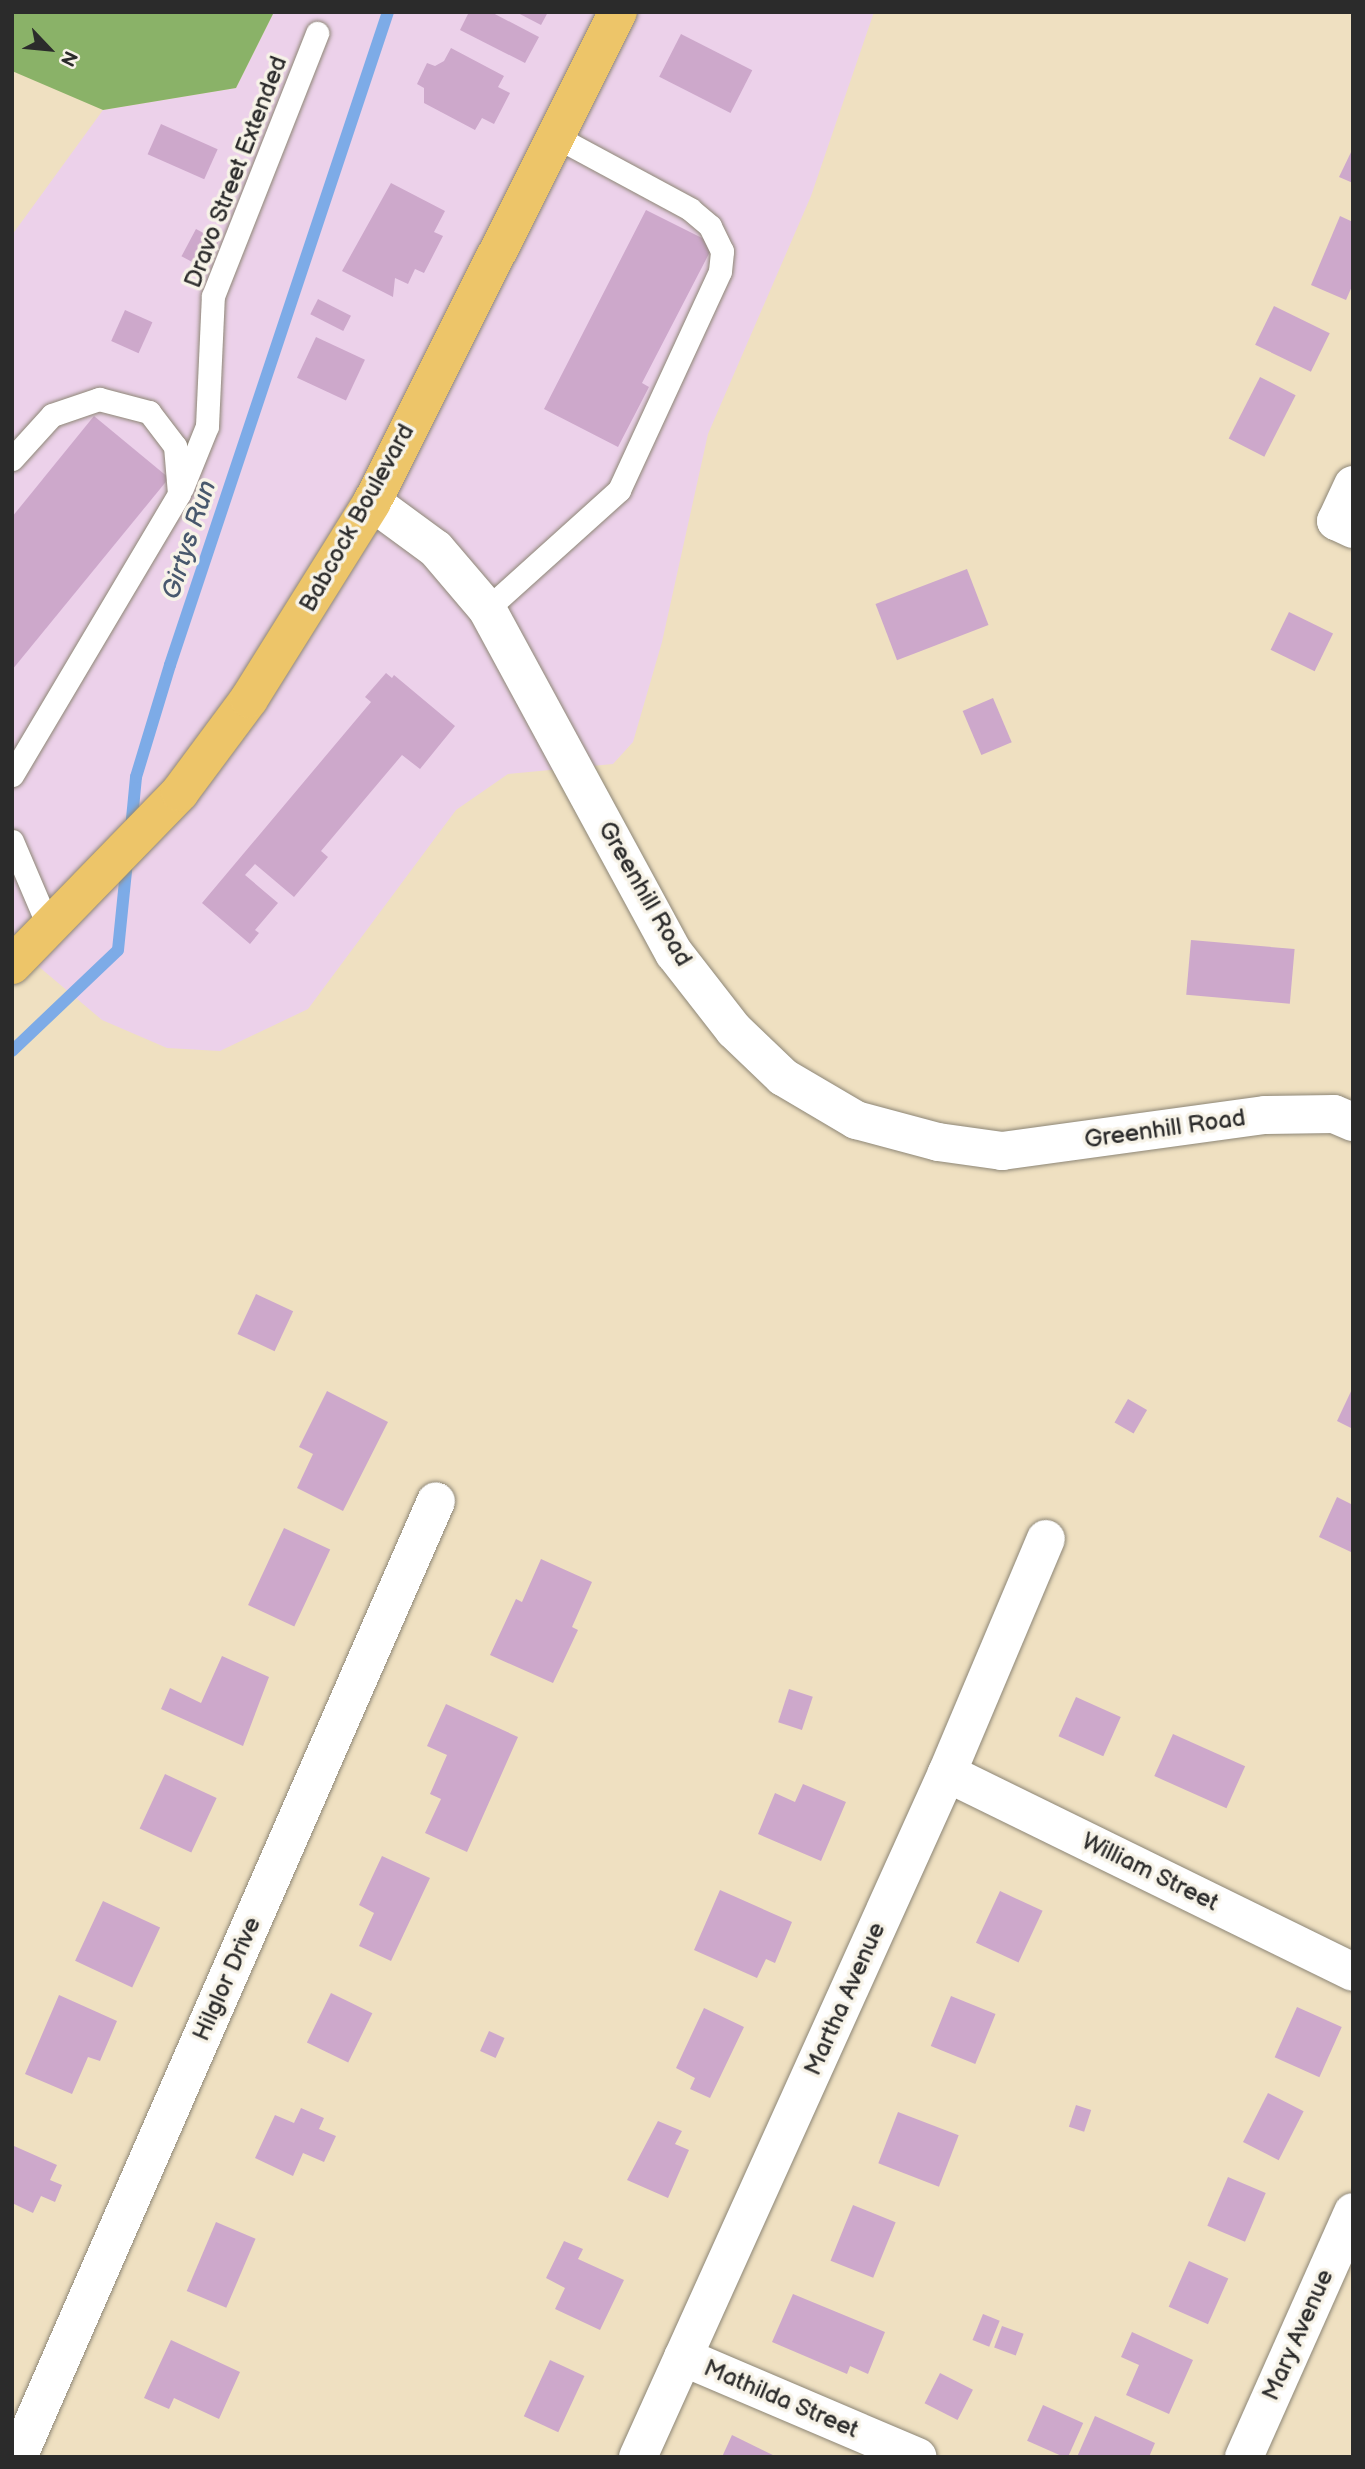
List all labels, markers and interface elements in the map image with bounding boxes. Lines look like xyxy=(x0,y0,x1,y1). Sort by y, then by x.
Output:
north arrow xyxy=(14,14,84,84)
text: N xyxy=(55,47,82,70)
street label: Dravo Street Extended xyxy=(178,52,294,292)
street label: Babcock Boulevard xyxy=(293,419,421,617)
water label: Girtys Run xyxy=(156,477,224,603)
street label: Greenhill Road xyxy=(592,817,698,971)
street label: Greenhill Road xyxy=(1083,1103,1247,1155)
street label: William Street xyxy=(1077,1827,1223,1917)
street label: Hilglor Drive xyxy=(187,1913,267,2045)
street label: Martha Avenue xyxy=(798,1918,892,2080)
street label: Mary Avenue xyxy=(1256,2264,1340,2406)
street label: Mathilda Street xyxy=(699,2353,863,2445)

